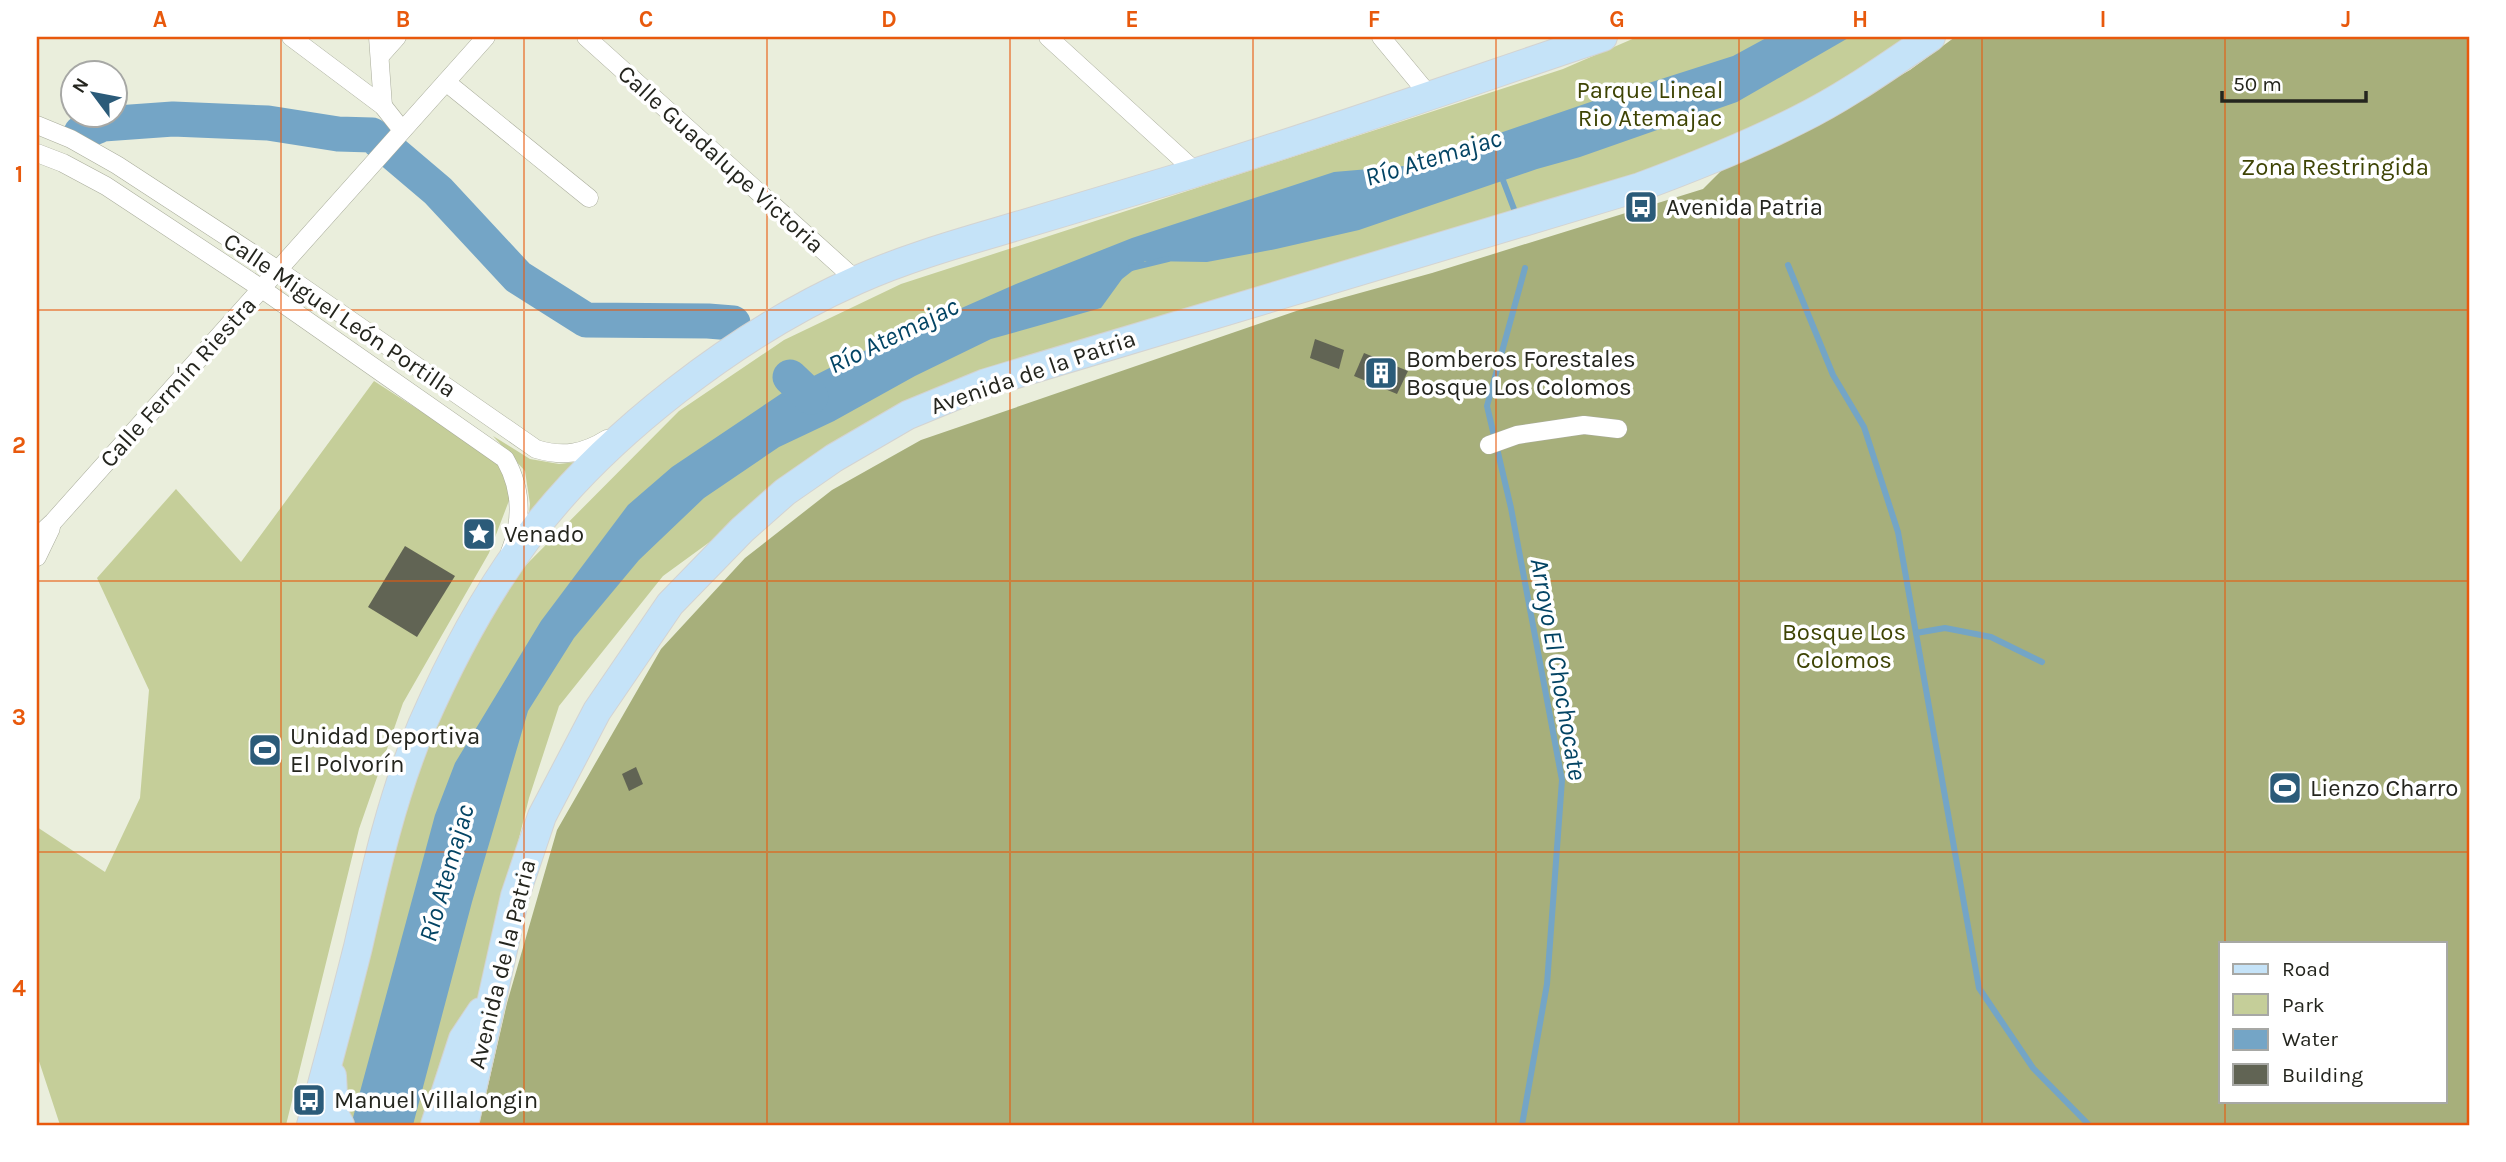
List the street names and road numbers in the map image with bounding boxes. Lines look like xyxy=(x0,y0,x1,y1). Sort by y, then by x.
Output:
street label: Calle Guadalupe Victoria xyxy=(612,59,830,259)
street label: Calle Miguel León Portilla xyxy=(218,227,462,403)
street label: Calle Fermín Riestra xyxy=(94,291,262,473)
street label: Avenida de la Patria xyxy=(927,324,1139,420)
street label: Avenida de la Patria xyxy=(462,856,542,1072)

